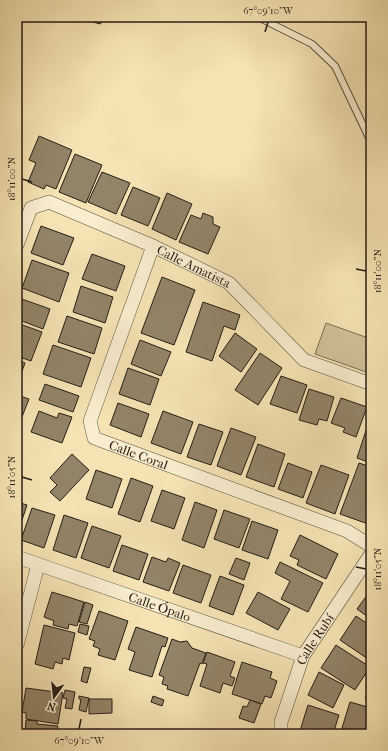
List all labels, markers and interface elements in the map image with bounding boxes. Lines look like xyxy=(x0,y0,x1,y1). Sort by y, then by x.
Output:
text: 67°09'10"W xyxy=(243,5,294,17)
text: 18°11'00"N xyxy=(6,157,18,201)
street label: Calle Amatista xyxy=(154,242,234,291)
text: 18°11'00"N xyxy=(372,249,384,293)
street label: Calle Coral xyxy=(107,437,170,473)
text: 18°11'05"N xyxy=(6,455,18,498)
text: 18°11'05"N xyxy=(372,547,384,590)
street label: Calle Ópalo xyxy=(126,589,193,625)
street label: Calle Rubí xyxy=(294,611,337,667)
north arrow xyxy=(34,677,74,717)
text: N xyxy=(45,699,57,714)
text: 67°09'10"W xyxy=(54,735,105,747)

